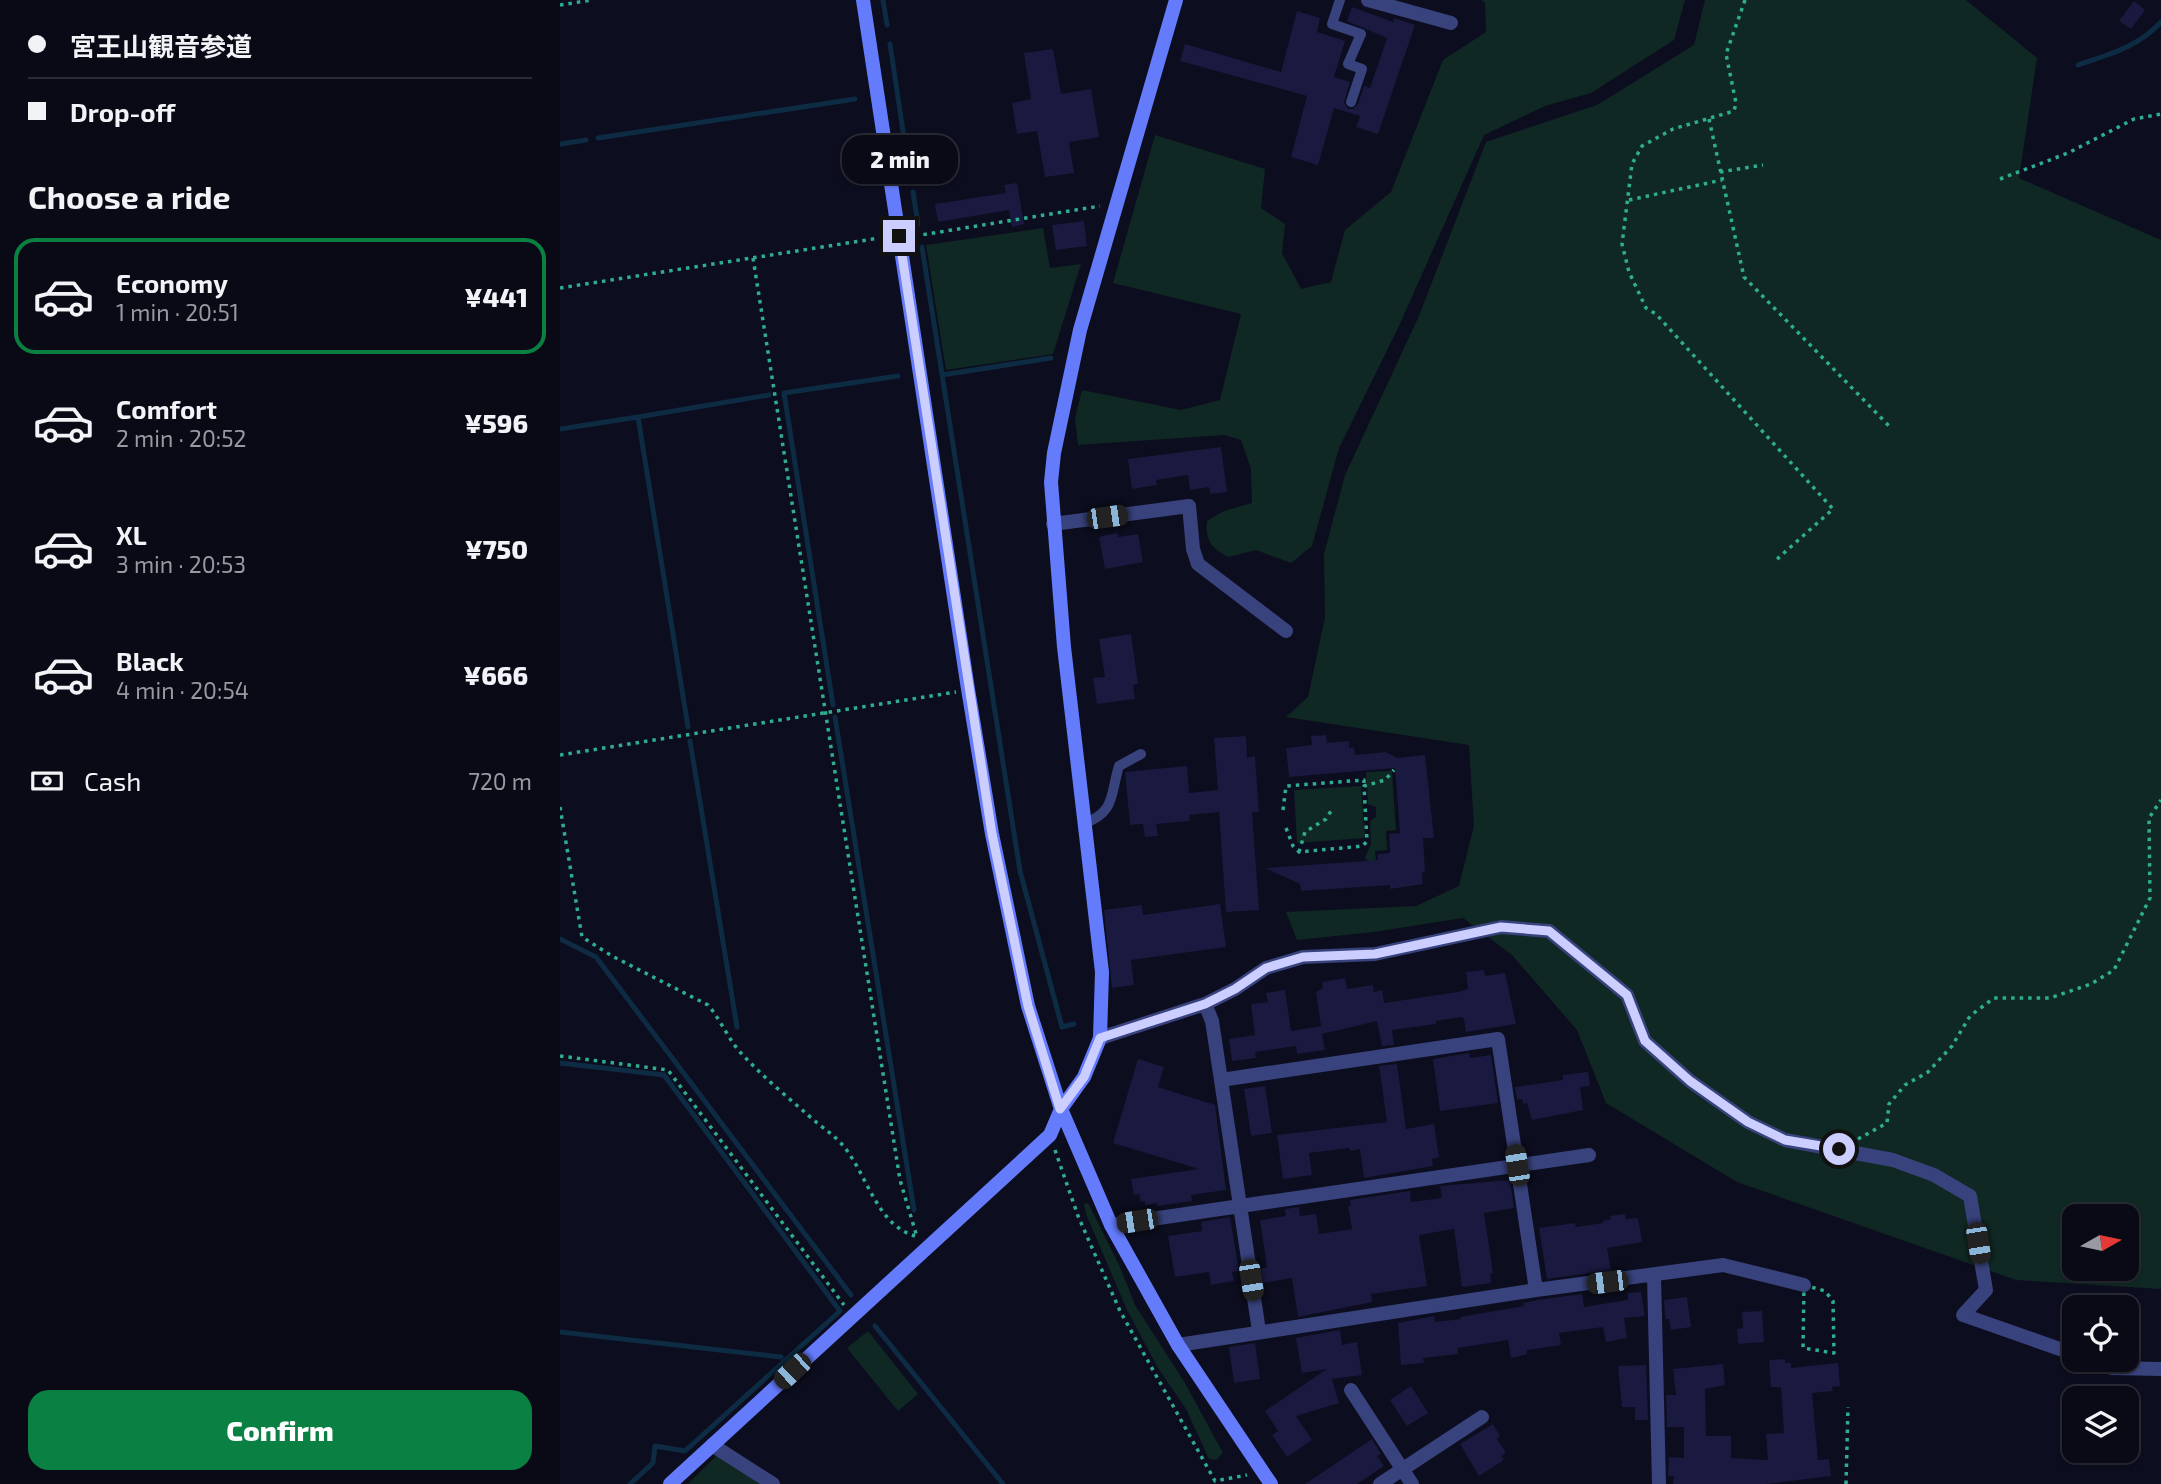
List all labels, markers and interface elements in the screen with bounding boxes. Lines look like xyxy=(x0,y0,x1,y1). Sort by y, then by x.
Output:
text: 宮王山観音参道 xyxy=(70,30,252,61)
text: Drop-off xyxy=(70,96,175,127)
callout: 2 min xyxy=(841,134,957,184)
text: 2 min xyxy=(870,145,930,173)
text: Choose a ride xyxy=(28,177,231,215)
route end xyxy=(883,220,915,252)
icon: car xyxy=(32,265,95,328)
text: Economy xyxy=(116,267,228,298)
text: ¥441 xyxy=(465,281,528,312)
text: 1 min · 20:51 xyxy=(116,298,239,326)
icon: car xyxy=(32,391,95,454)
text: Comfort xyxy=(116,393,217,424)
text: ¥596 xyxy=(464,407,528,438)
text: 2 min · 20:52 xyxy=(116,424,246,452)
car xyxy=(1085,504,1130,530)
icon: car xyxy=(32,517,95,580)
text: XL xyxy=(116,519,147,550)
text: ¥750 xyxy=(465,533,528,564)
text: 3 min · 20:53 xyxy=(116,550,246,578)
icon: car xyxy=(32,643,95,706)
text: Black xyxy=(116,645,184,676)
text: ¥666 xyxy=(463,659,528,690)
text: 4 min · 20:54 xyxy=(116,676,249,704)
icon: cash xyxy=(28,762,66,800)
text: Cash xyxy=(84,765,141,796)
text: 720 m xyxy=(468,767,532,795)
route start xyxy=(1823,1133,1855,1165)
car xyxy=(1504,1143,1531,1187)
north arrow xyxy=(2062,1204,2138,1281)
map controls xyxy=(2062,1204,2139,1463)
car xyxy=(1115,1207,1160,1235)
car xyxy=(1965,1221,1992,1265)
car xyxy=(1238,1258,1265,1302)
car xyxy=(1585,1269,1630,1295)
button: locate xyxy=(2062,1295,2139,1372)
car xyxy=(770,1349,815,1393)
button: layers xyxy=(2062,1386,2139,1463)
button: Confirm xyxy=(28,1390,532,1470)

